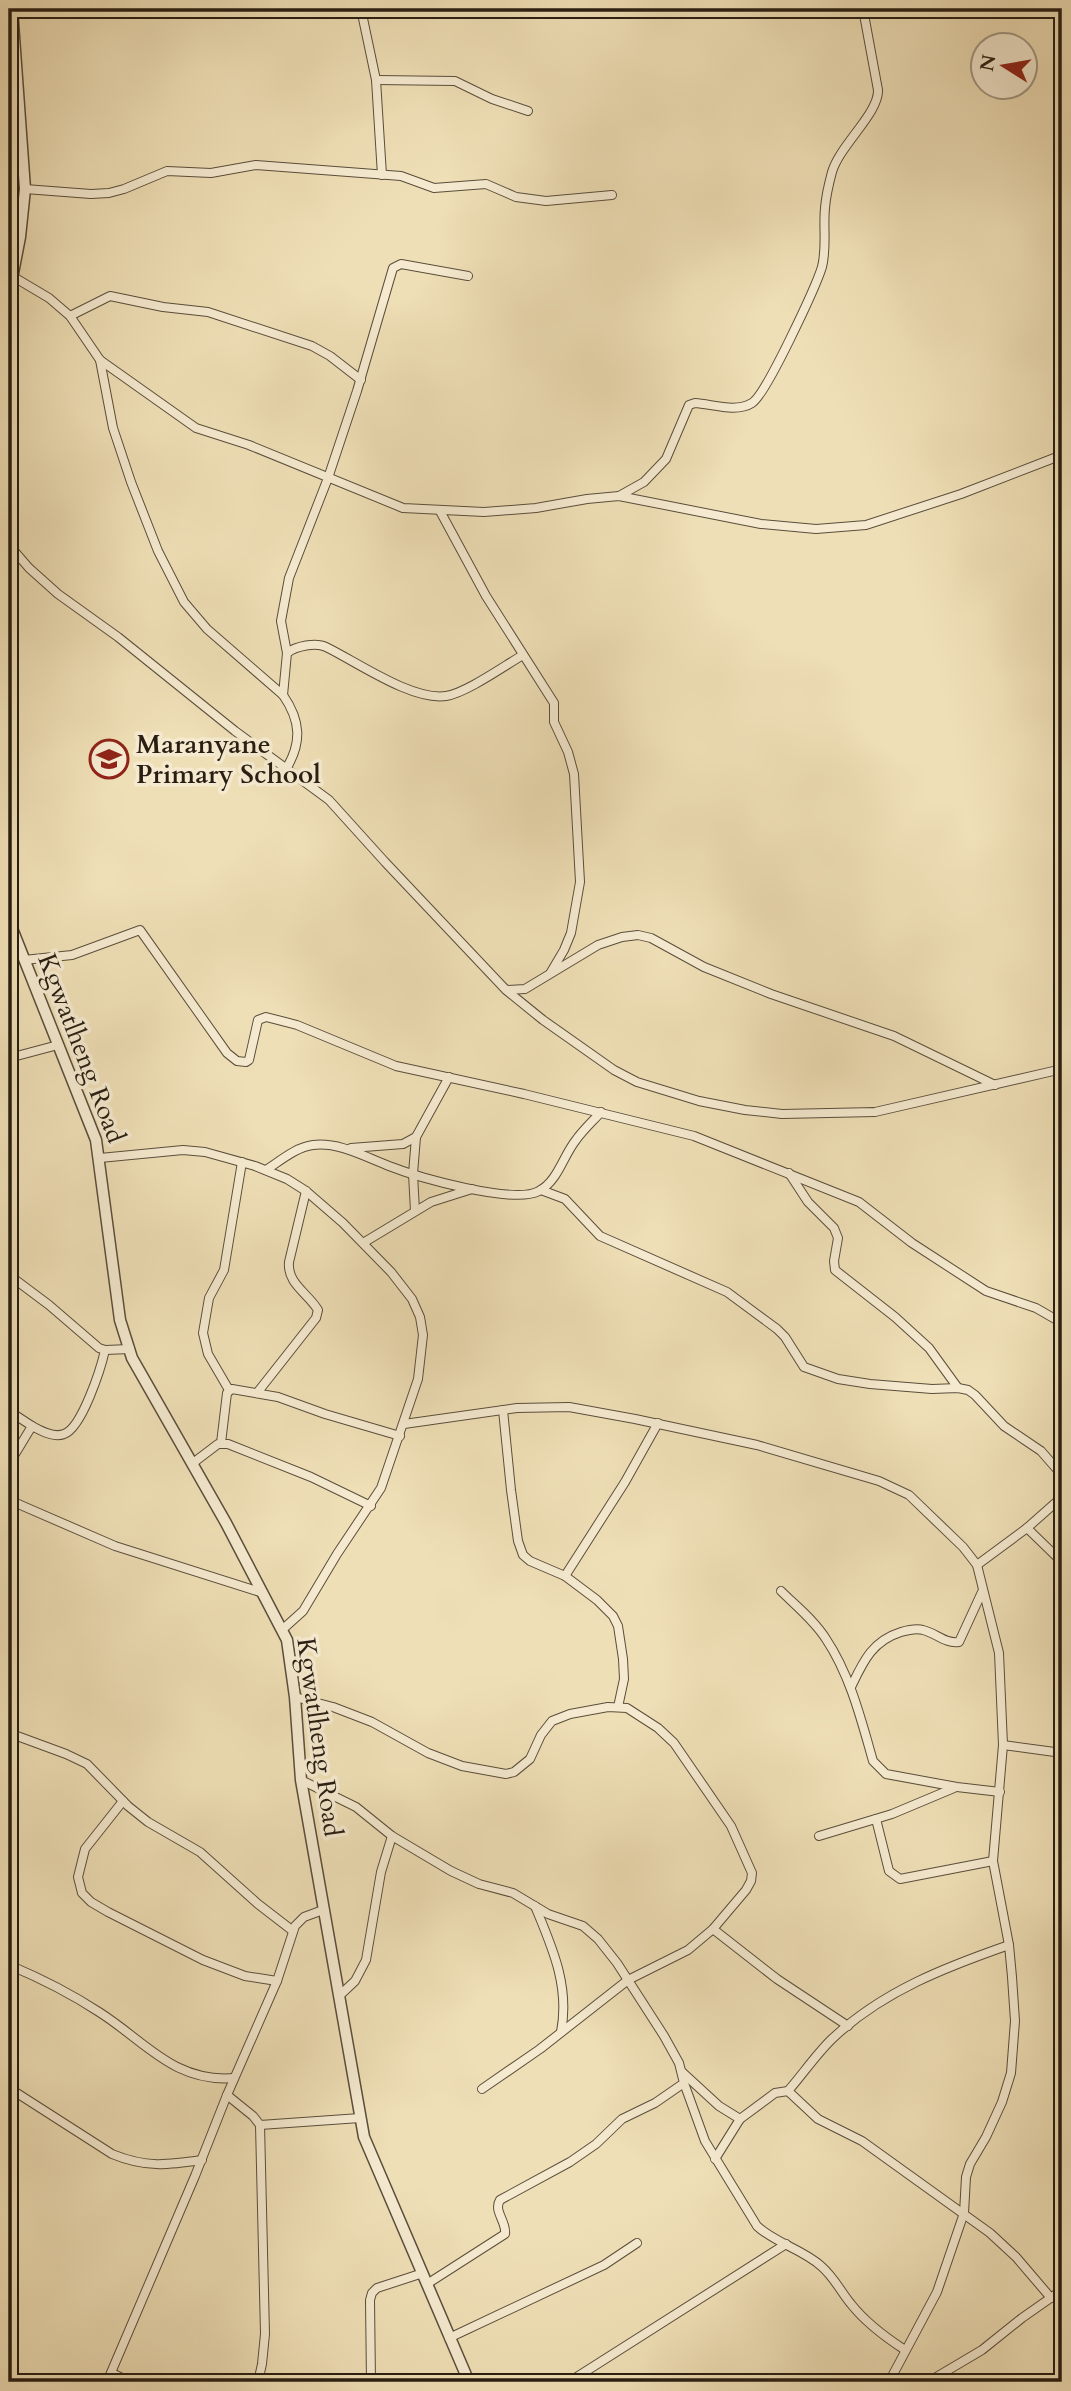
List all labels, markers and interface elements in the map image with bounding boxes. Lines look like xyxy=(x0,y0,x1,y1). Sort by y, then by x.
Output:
north arrow xyxy=(970,32,1040,102)
text: N xyxy=(974,52,1003,74)
place label: Maranyane Primary School xyxy=(136,727,321,792)
school or university icon: Maranyane Primary School xyxy=(88,738,130,780)
street label: Kgwatlheng Road xyxy=(29,948,134,1148)
street label: Kgwatlheng Road xyxy=(288,1635,351,1839)

